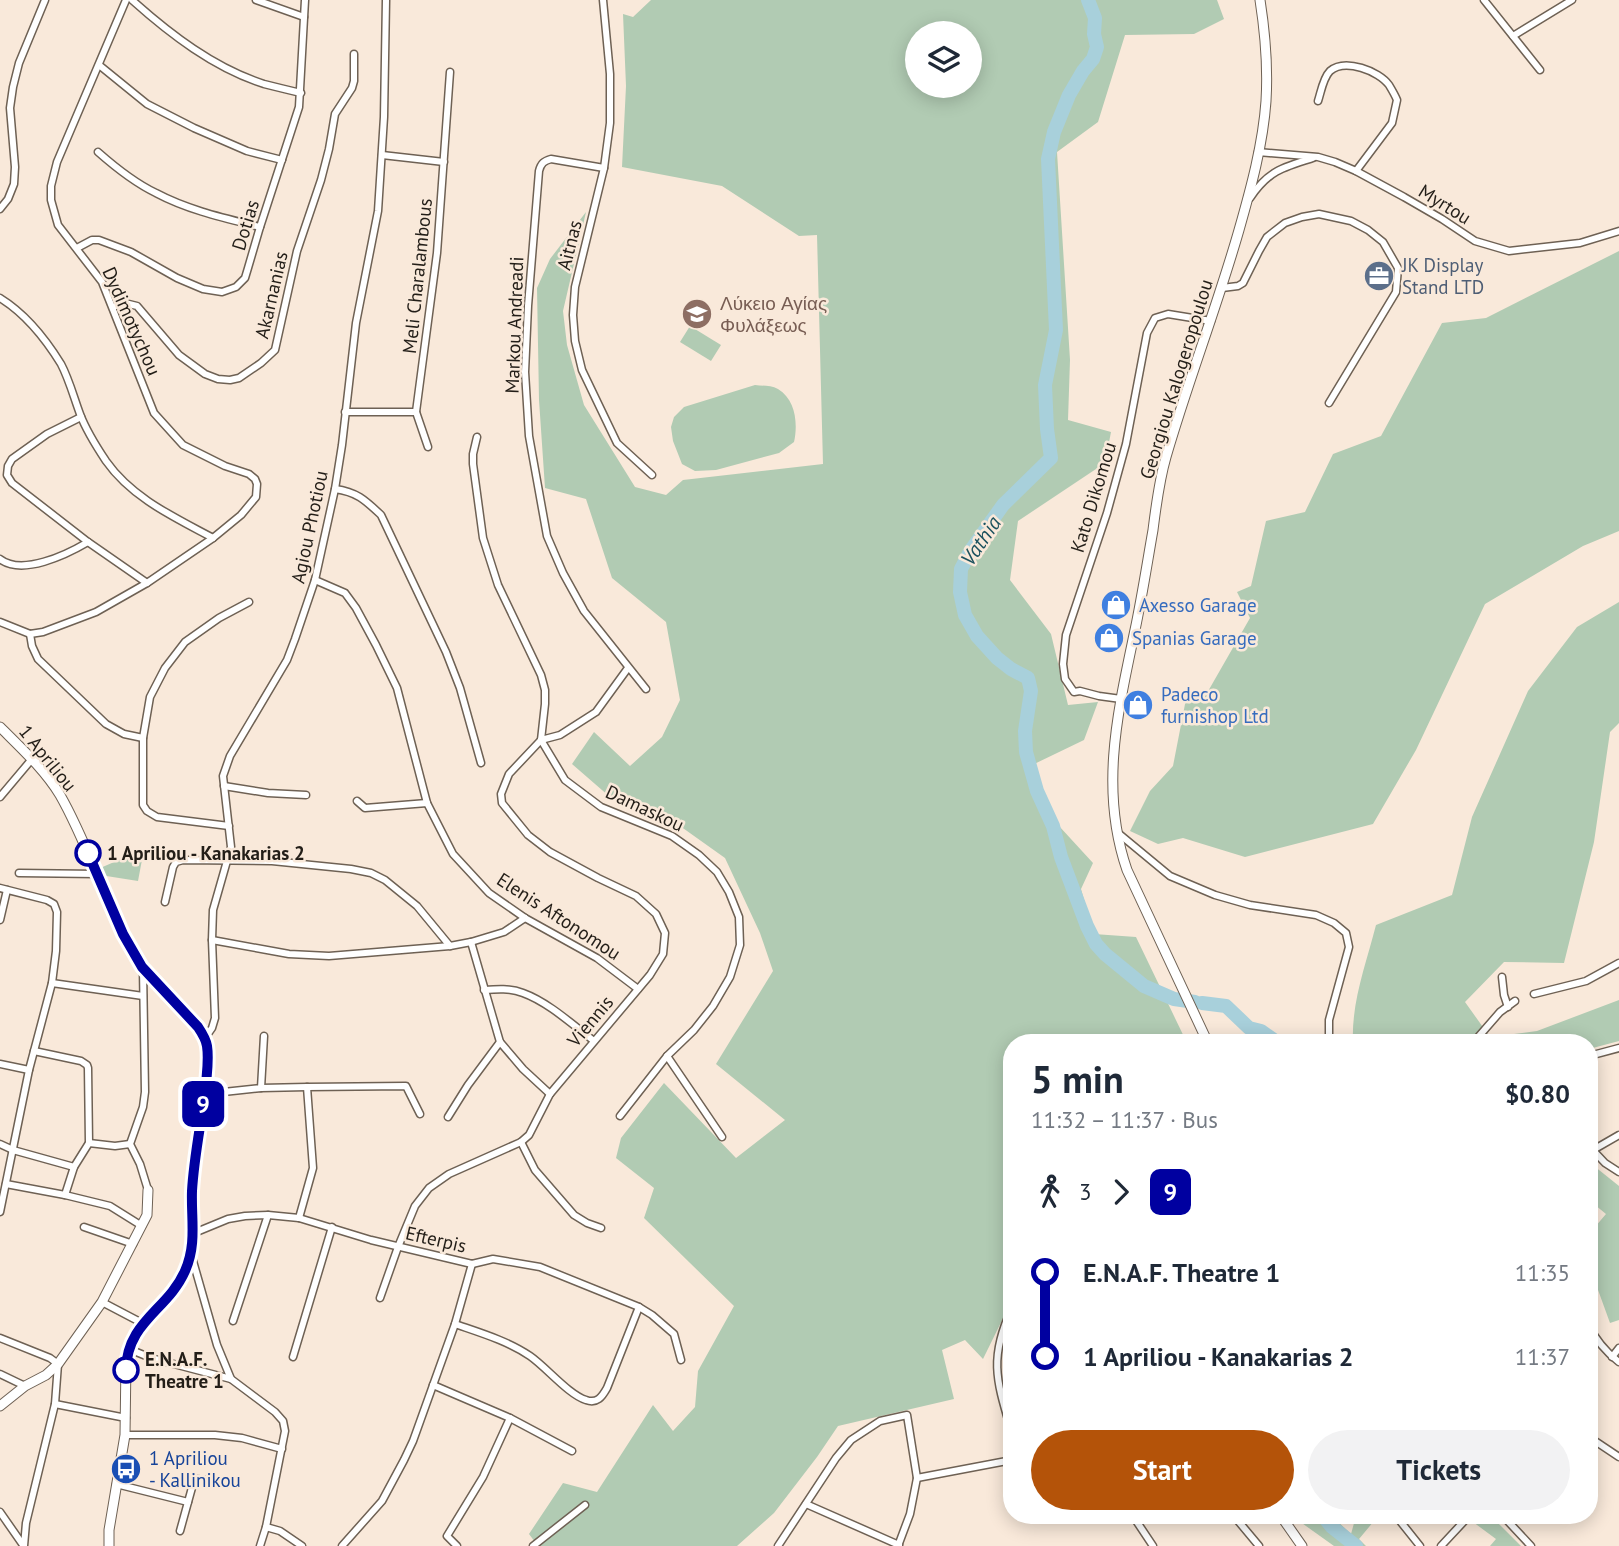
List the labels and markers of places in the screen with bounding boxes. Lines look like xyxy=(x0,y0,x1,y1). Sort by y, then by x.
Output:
place label: JK Display Stand LTD xyxy=(1401,253,1484,299)
office icon: JK Display Stand LTD xyxy=(1362,259,1396,293)
place label: Λύκειο Αγίας Φυλάξεως xyxy=(720,291,827,337)
school or university icon: Λύκειο Αγίας Φυλάξεως xyxy=(680,297,714,331)
shop icon: Axesso Garage xyxy=(1099,588,1133,622)
place label: Axesso Garage xyxy=(1139,593,1257,617)
shop icon: Spanias Garage xyxy=(1092,621,1126,655)
place label: Spanias Garage xyxy=(1132,626,1257,650)
place label: Padeco furnishop Ltd xyxy=(1161,682,1269,728)
shop icon: Padeco furnishop Ltd xyxy=(1121,688,1155,722)
marker: 1 Apriliou - Kanakarias 2 xyxy=(75,840,101,866)
place label: 1 Apriliou - Kanakarias 2 xyxy=(107,841,305,865)
place label: E.N.A.F. Theatre 1 xyxy=(145,1347,224,1393)
marker: E.N.A.F. Theatre 1 xyxy=(113,1357,139,1383)
place label: 1 Apriliou - Kallinikou xyxy=(149,1446,241,1492)
bus stop icon: 1 Apriliou - Kallinikou xyxy=(109,1452,143,1486)

